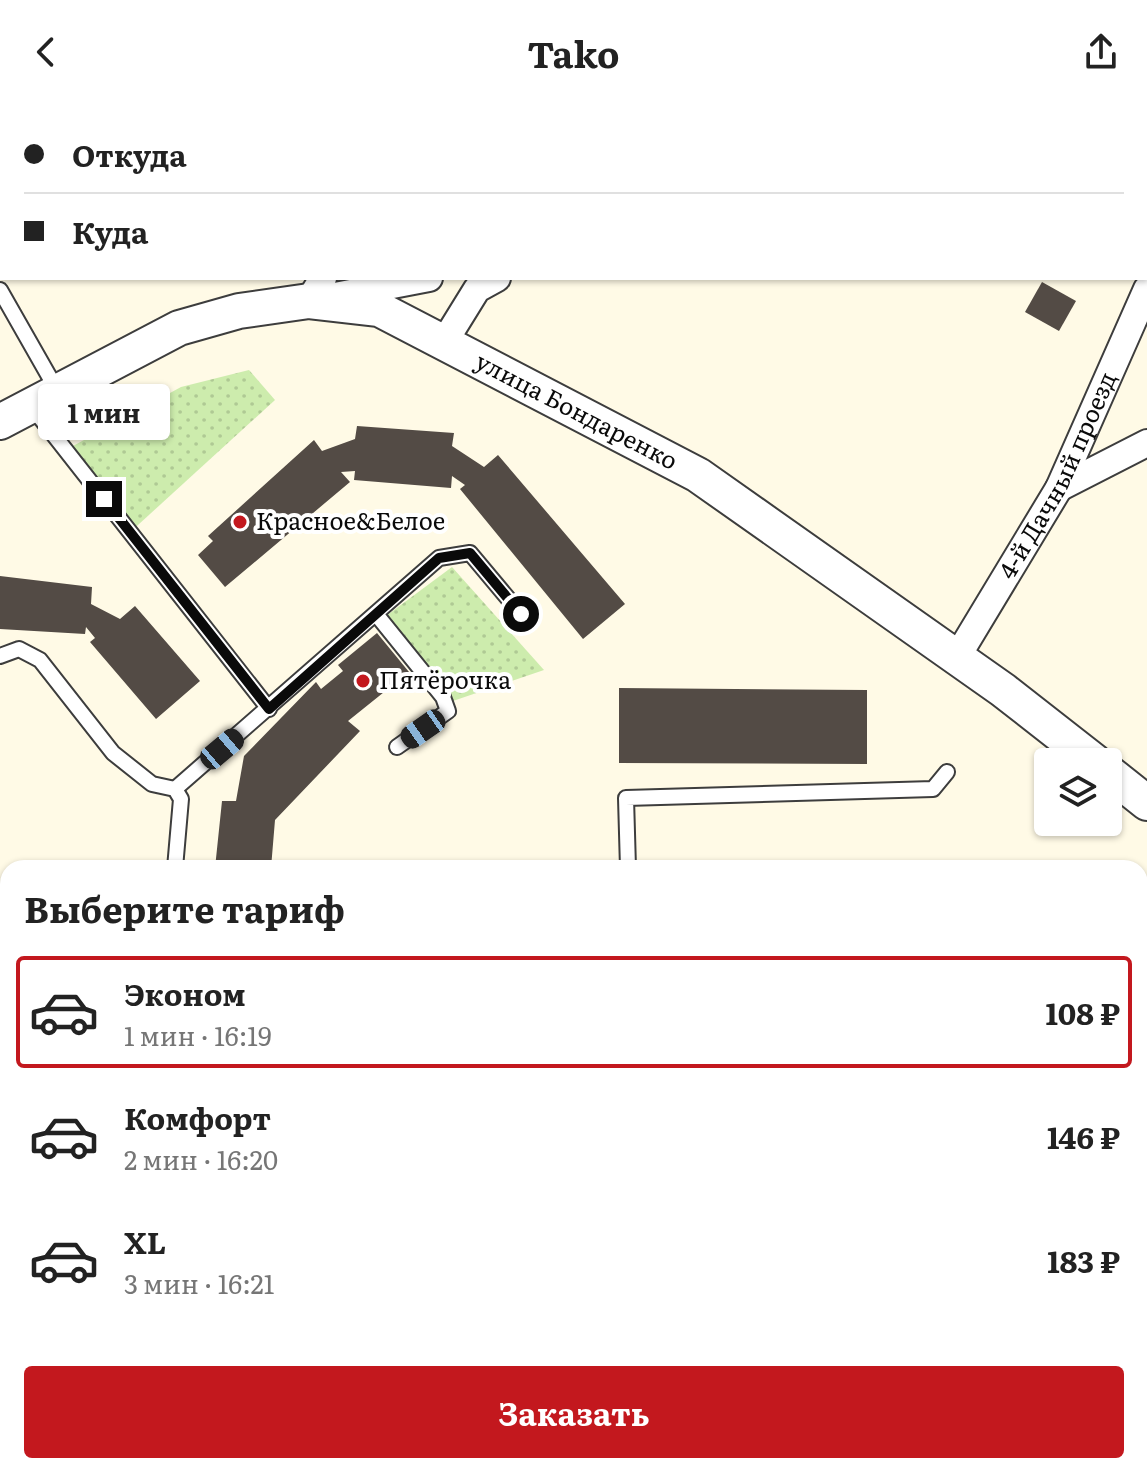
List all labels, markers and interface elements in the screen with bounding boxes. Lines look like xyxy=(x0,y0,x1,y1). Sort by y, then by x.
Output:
text: Tako xyxy=(527,26,620,79)
icon: back xyxy=(24,30,68,74)
icon: share xyxy=(1079,30,1123,74)
text: Откуда xyxy=(72,132,187,176)
text: Куда xyxy=(72,209,148,253)
street label: улица Бондаренко xyxy=(470,342,685,477)
street label: 4-й Дачный проезд xyxy=(988,365,1123,585)
callout: 1 мин xyxy=(38,383,170,439)
text: 1 мин xyxy=(67,392,141,431)
route end xyxy=(86,481,122,517)
place label: Красное&Белое xyxy=(256,502,445,537)
marker: Красное&Белое xyxy=(231,513,249,531)
route start xyxy=(503,596,539,632)
place label: Пятёрочка xyxy=(379,661,511,696)
marker: Пятёрочка xyxy=(354,672,372,690)
car xyxy=(396,705,450,753)
car xyxy=(196,724,248,774)
map controls xyxy=(1034,748,1122,836)
button: layers xyxy=(1034,748,1122,836)
text: Выберите тариф xyxy=(24,881,345,934)
text: Эконом xyxy=(124,971,246,1015)
icon: car xyxy=(28,976,100,1048)
text: 108 ₽ xyxy=(1045,990,1120,1034)
text: 1 мин · 16:19 xyxy=(124,1015,272,1054)
text: Комфорт xyxy=(124,1095,271,1139)
icon: car xyxy=(28,1100,100,1172)
text: 146 ₽ xyxy=(1047,1114,1120,1158)
text: 2 мин · 16:20 xyxy=(124,1139,278,1178)
text: XL xyxy=(124,1219,166,1263)
icon: car xyxy=(28,1224,100,1296)
text: 183 ₽ xyxy=(1047,1238,1120,1282)
text: 3 мин · 16:21 xyxy=(124,1263,274,1302)
button: Заказать xyxy=(24,1366,1124,1458)

